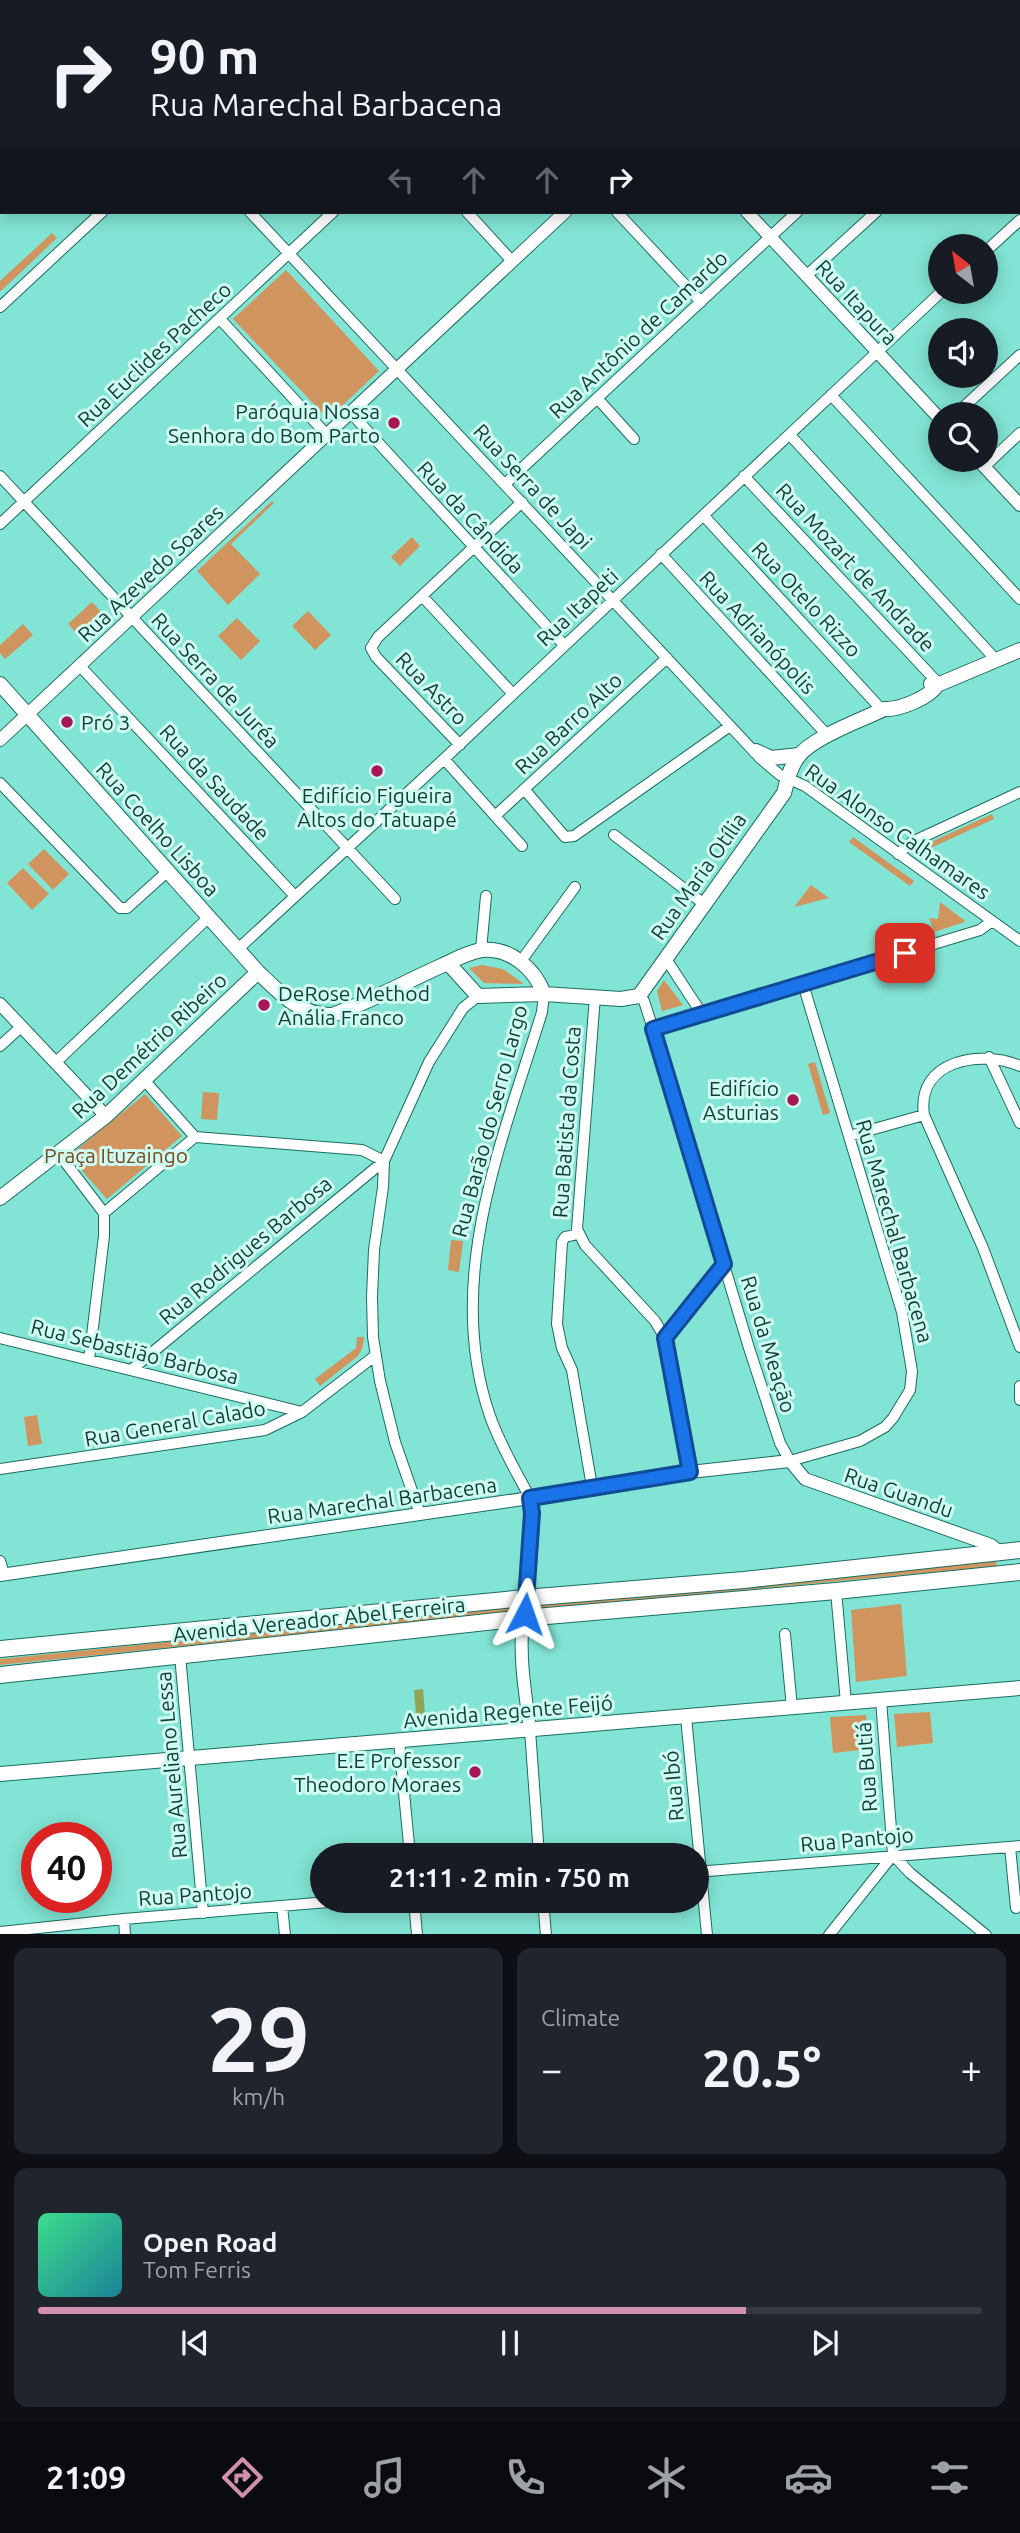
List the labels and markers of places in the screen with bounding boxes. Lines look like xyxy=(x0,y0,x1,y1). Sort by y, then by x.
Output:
place label: Paróquia Nossa Senhora do Bom Parto xyxy=(168,399,380,447)
marker: Paróquia Nossa Senhora do Bom Parto xyxy=(386,415,402,431)
place label: Pró 3 xyxy=(81,710,130,734)
marker: Pró 3 xyxy=(59,714,75,730)
marker: Edifício Figueira Altos do Tatuapé xyxy=(369,763,385,779)
place label: Edifício Figueira Altos do Tatuapé xyxy=(297,783,457,831)
pin xyxy=(875,923,935,983)
place label: DeRose Method Anália Franco xyxy=(278,981,430,1029)
marker: DeRose Method Anália Franco xyxy=(256,997,272,1013)
place label: Edifício Asturias xyxy=(703,1076,779,1124)
marker: Edifício Asturias xyxy=(785,1092,801,1108)
place label: E.E Professor Theodoro Moraes xyxy=(294,1748,461,1796)
marker: E.E Professor Theodoro Moraes xyxy=(467,1764,483,1780)

